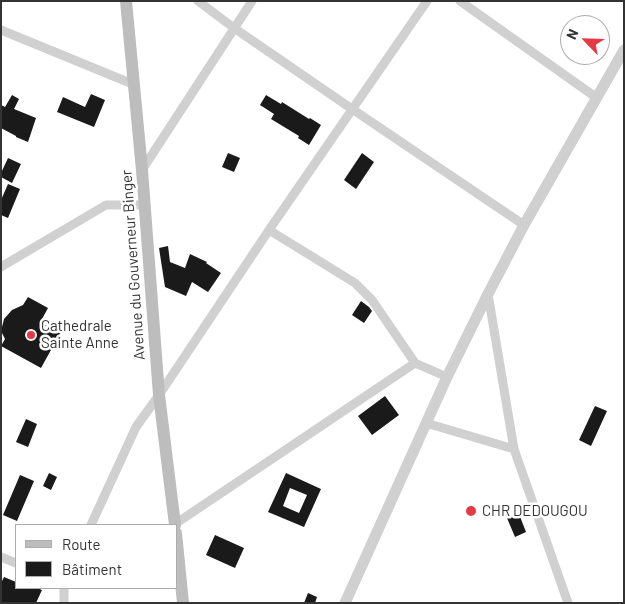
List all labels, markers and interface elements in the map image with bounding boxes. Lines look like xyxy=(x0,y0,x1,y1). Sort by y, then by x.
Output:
north arrow xyxy=(560,15,610,65)
text: N xyxy=(562,26,581,42)
street label: Avenue du Gouverneur Binger xyxy=(117,169,149,361)
place label: Cathedrale Sainte Anne xyxy=(41,317,119,352)
marker: Cathedrale Sainte Anne xyxy=(25,329,37,341)
place label: CHR DEDOUGOU xyxy=(482,502,588,520)
marker: CHR DEDOUGOU xyxy=(464,504,478,518)
legend xyxy=(15,524,178,589)
text: Route xyxy=(62,535,101,553)
text: Bâtiment xyxy=(62,560,122,578)

